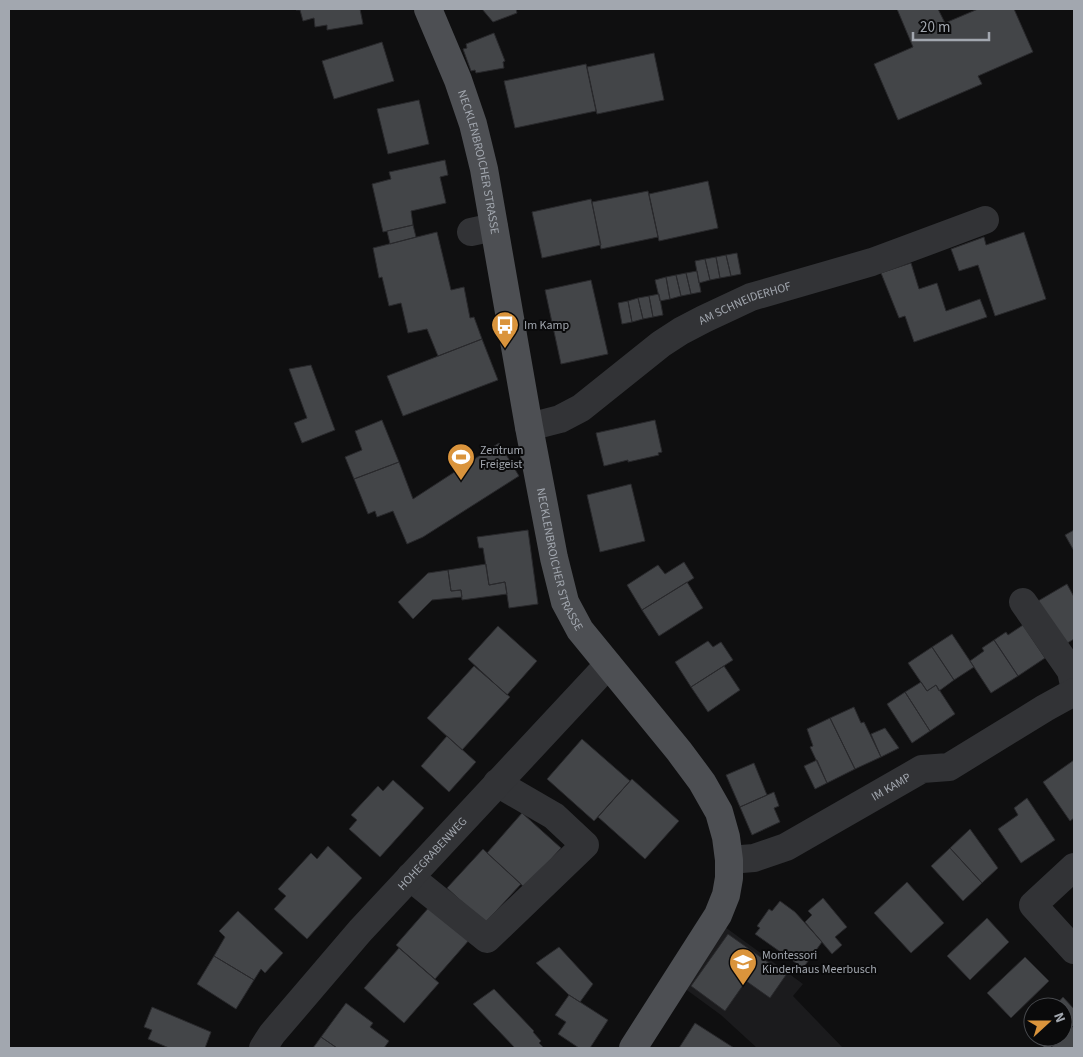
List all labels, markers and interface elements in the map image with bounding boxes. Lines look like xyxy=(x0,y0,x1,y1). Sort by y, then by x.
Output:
scale bar xyxy=(913,10,989,42)
text: 20 m xyxy=(920,17,950,38)
street label: NECKLENBROICHER STRASSE xyxy=(453,88,503,236)
street label: AM SCHNEIDERHOF xyxy=(696,278,793,329)
bus stop icon: Im Kamp xyxy=(490,310,520,349)
place label: Im Kamp xyxy=(524,317,569,334)
sports icon: Zentrum Freigeist xyxy=(446,442,476,481)
place label: Zentrum Freigeist xyxy=(480,442,523,473)
street label: NECKLENBROICHER STRASSE xyxy=(532,487,587,634)
street label: IM KAMP xyxy=(868,769,914,805)
street label: HOHEGRABENWEG xyxy=(394,813,471,894)
school or university icon: Montessori Kinderhaus Meerbusch xyxy=(728,947,758,986)
place label: Montessori Kinderhaus Meerbusch xyxy=(762,947,877,978)
north arrow xyxy=(1023,997,1073,1047)
text: N xyxy=(1048,1010,1070,1026)

